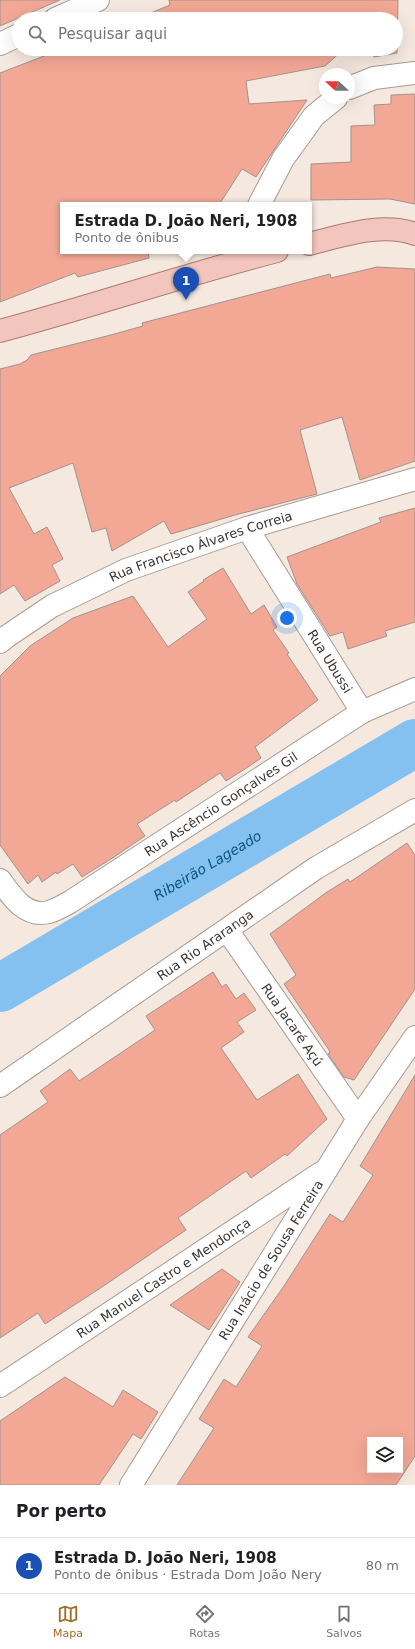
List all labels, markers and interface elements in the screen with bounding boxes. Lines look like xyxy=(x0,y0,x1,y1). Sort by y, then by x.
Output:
search box xyxy=(12,12,403,56)
icon: search xyxy=(26,23,48,45)
text: Pesquisar aqui xyxy=(58,25,167,43)
north arrow xyxy=(319,68,355,104)
popup xyxy=(60,202,312,254)
text: Estrada D. João Neri, 1908 xyxy=(75,212,297,230)
text: Ponto de ônibus xyxy=(75,230,179,245)
pin: 1 xyxy=(173,267,199,300)
street label: Rua Francisco Álvares Correia xyxy=(107,508,294,585)
your location xyxy=(277,608,297,628)
street label: Rua Ubussi xyxy=(305,627,356,696)
street label: Rua Ascêncio Gonçalves Gil xyxy=(141,749,300,859)
water label: Ribeirão Lageado xyxy=(151,827,264,903)
street label: Rua Rio Araranga xyxy=(154,906,256,983)
street label: Rua Jacaré Açú xyxy=(259,980,326,1069)
street label: Rua Inácio de Sousa Ferreira xyxy=(215,1177,326,1343)
street label: Rua Manuel Castro e Mendonça xyxy=(74,1215,253,1341)
map controls xyxy=(367,1437,403,1473)
button: layers xyxy=(367,1437,403,1473)
text: Por perto xyxy=(16,1501,106,1521)
text: Estrada D. João Neri, 1908 xyxy=(54,1549,277,1567)
text: 1 xyxy=(24,1558,34,1573)
text: 80 m xyxy=(366,1558,399,1573)
text: Ponto de ônibus · Estrada Dom João Nery xyxy=(54,1567,322,1582)
tab: Mapa xyxy=(53,1603,83,1640)
tab: Rotas xyxy=(189,1603,220,1640)
tab: Salvos xyxy=(326,1603,362,1640)

